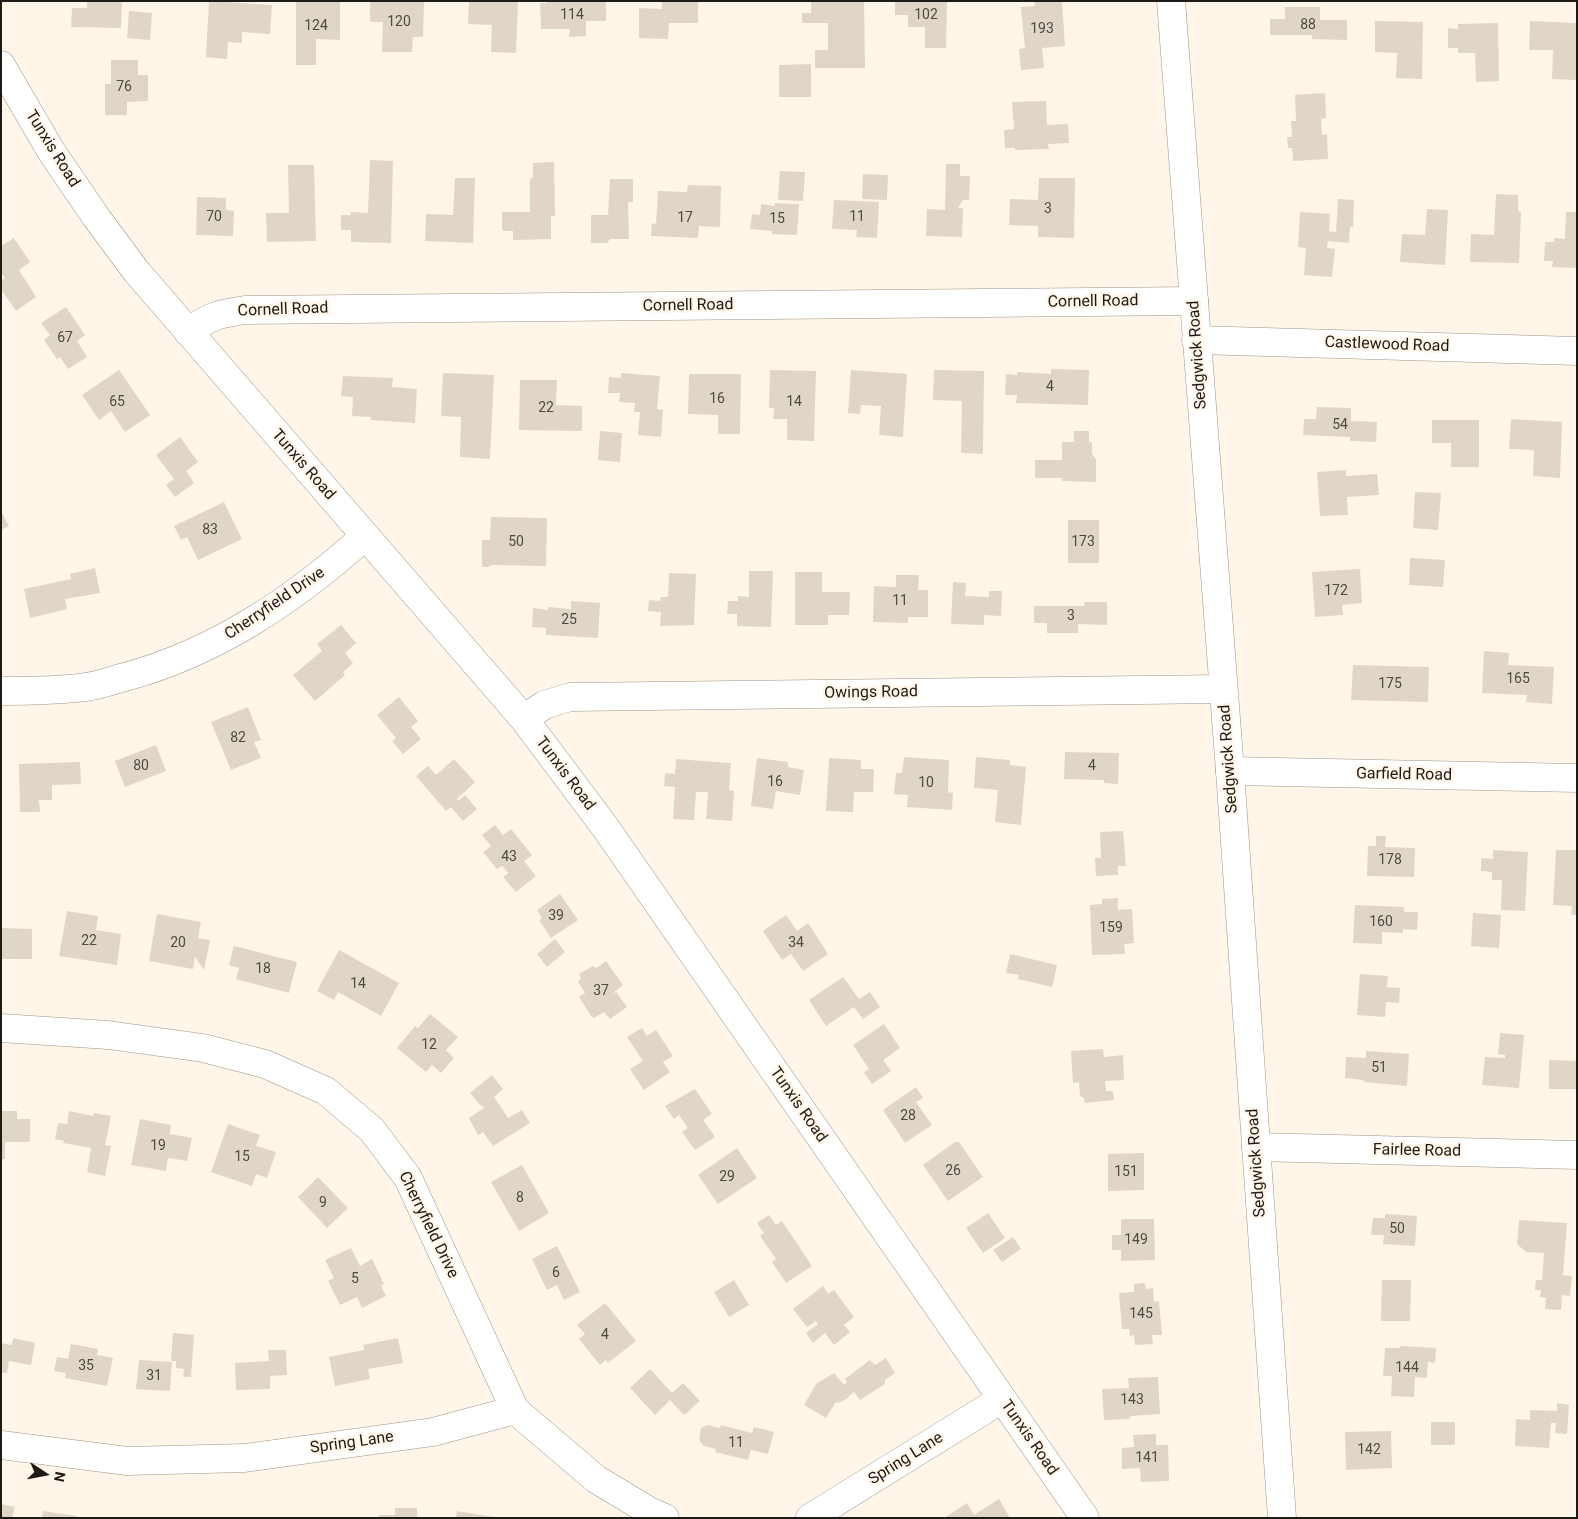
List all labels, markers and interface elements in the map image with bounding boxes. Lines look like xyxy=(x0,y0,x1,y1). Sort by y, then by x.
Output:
house number: 114 xyxy=(560,7,584,23)
house number: 102 xyxy=(914,7,938,23)
house number: 120 xyxy=(387,14,411,30)
house number: 88 xyxy=(1300,17,1316,33)
house number: 124 xyxy=(304,18,328,34)
house number: 193 xyxy=(1030,21,1054,37)
house number: 76 xyxy=(116,79,132,95)
street label: Tunxis Road xyxy=(21,107,83,191)
house number: 3 xyxy=(1044,201,1052,217)
house number: 70 xyxy=(206,209,222,225)
house number: 11 xyxy=(849,209,865,225)
house number: 17 xyxy=(677,210,693,226)
house number: 15 xyxy=(769,211,785,227)
street label: Cornell Road xyxy=(1047,292,1139,312)
street label: Cornell Road xyxy=(642,296,734,316)
street label: Cornell Road xyxy=(237,299,329,321)
street label: Sedgwick Road xyxy=(1185,300,1211,410)
house number: 67 xyxy=(57,330,73,346)
street label: Castlewood Road xyxy=(1324,333,1450,357)
house number: 4 xyxy=(1046,379,1054,395)
house number: 16 xyxy=(709,391,725,407)
house number: 65 xyxy=(109,394,125,410)
house number: 14 xyxy=(786,394,802,410)
house number: 22 xyxy=(538,400,554,416)
house number: 54 xyxy=(1332,417,1348,433)
street label: Tunxis Road xyxy=(267,426,339,504)
house number: 83 xyxy=(202,522,218,538)
house number: 50 xyxy=(508,534,524,550)
house number: 173 xyxy=(1071,534,1095,550)
street label: Cherryfield Drive xyxy=(221,563,329,645)
house number: 172 xyxy=(1324,583,1348,599)
house number: 11 xyxy=(892,593,908,609)
house number: 3 xyxy=(1067,608,1075,624)
house number: 25 xyxy=(561,612,577,628)
house number: 165 xyxy=(1506,671,1530,687)
house number: 175 xyxy=(1378,676,1402,692)
street label: Owings Road xyxy=(824,683,918,703)
street label: Sedgwick Road xyxy=(1216,704,1242,814)
house number: 82 xyxy=(230,730,246,746)
street label: Tunxis Road xyxy=(531,733,599,815)
house number: 80 xyxy=(133,758,149,774)
house number: 4 xyxy=(1088,758,1096,774)
street label: Garfield Road xyxy=(1356,765,1452,785)
house number: 16 xyxy=(767,774,783,790)
house number: 10 xyxy=(918,775,934,791)
house number: 43 xyxy=(501,849,517,865)
house number: 178 xyxy=(1378,852,1402,868)
house number: 39 xyxy=(548,908,564,924)
house number: 160 xyxy=(1369,914,1393,930)
house number: 159 xyxy=(1099,920,1123,936)
house number: 22 xyxy=(81,933,97,949)
house number: 20 xyxy=(170,935,186,951)
house number: 34 xyxy=(788,935,804,951)
house number: 18 xyxy=(255,961,271,977)
house number: 14 xyxy=(350,976,366,992)
house number: 37 xyxy=(593,983,609,999)
house number: 12 xyxy=(421,1037,437,1053)
house number: 51 xyxy=(1371,1060,1387,1076)
street label: Tunxis Road xyxy=(765,1064,831,1146)
house number: 28 xyxy=(900,1108,916,1124)
street label: Sedgwick Road xyxy=(1244,1108,1270,1218)
house number: 19 xyxy=(150,1138,166,1154)
street label: Fairlee Road xyxy=(1373,1141,1461,1161)
house number: 15 xyxy=(234,1149,250,1165)
house number: 26 xyxy=(945,1163,961,1179)
house number: 151 xyxy=(1114,1164,1138,1180)
street label: Cherryfield Drive xyxy=(394,1168,462,1282)
house number: 29 xyxy=(719,1169,735,1185)
house number: 8 xyxy=(516,1190,524,1206)
house number: 9 xyxy=(319,1195,327,1211)
house number: 50 xyxy=(1389,1221,1405,1237)
house number: 149 xyxy=(1124,1232,1148,1248)
house number: 6 xyxy=(552,1265,560,1281)
house number: 5 xyxy=(351,1271,359,1287)
house number: 145 xyxy=(1129,1306,1153,1322)
house number: 4 xyxy=(601,1327,609,1343)
house number: 35 xyxy=(78,1358,94,1374)
house number: 144 xyxy=(1395,1360,1419,1376)
house number: 31 xyxy=(146,1368,162,1384)
house number: 143 xyxy=(1120,1392,1144,1408)
street label: Tunxis Road xyxy=(996,1397,1062,1479)
street label: Spring Lane xyxy=(309,1428,395,1458)
street label: Spring Lane xyxy=(865,1429,947,1489)
house number: 11 xyxy=(728,1435,744,1451)
house number: 142 xyxy=(1357,1442,1381,1458)
north arrow xyxy=(20,1449,70,1499)
house number: 141 xyxy=(1135,1450,1159,1466)
text: N xyxy=(51,1470,69,1483)

